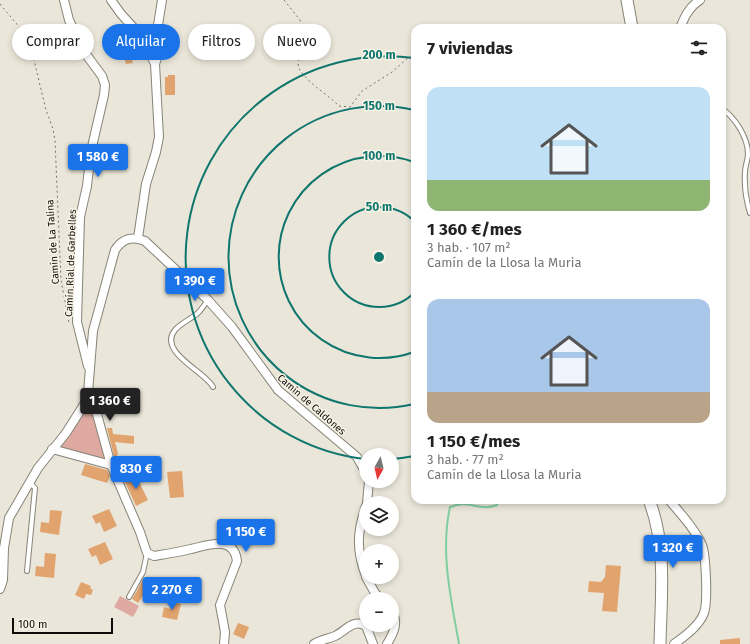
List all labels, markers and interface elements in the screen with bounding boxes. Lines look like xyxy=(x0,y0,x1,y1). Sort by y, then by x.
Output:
chip: Comprar xyxy=(12,24,94,60)
chip: Alquilar xyxy=(102,24,180,60)
chip: Filtros xyxy=(188,24,255,60)
chip: Nuevo xyxy=(263,24,331,60)
icon: filters xyxy=(688,37,710,59)
text: 7 viviendas xyxy=(427,38,513,59)
text: 200 m xyxy=(362,48,396,62)
text: 150 m xyxy=(363,99,395,113)
icon: home xyxy=(533,113,605,185)
pin: 1 580 € xyxy=(61,144,135,178)
text: 1 580 € xyxy=(77,149,119,164)
text: 100 m xyxy=(363,149,395,163)
street label: Camín de La Talina xyxy=(43,199,62,285)
text: 50 m xyxy=(366,200,392,214)
street label: Camín Rial de Garbelles xyxy=(62,209,79,317)
text: 1 360 €/mes xyxy=(427,219,522,240)
text: 3 hab. · 107 m² xyxy=(427,240,510,255)
centre of rings xyxy=(372,250,386,264)
text: Camín de la Llosa la Muria xyxy=(427,255,581,270)
pin: 1 390 € xyxy=(158,268,232,302)
text: 1 390 € xyxy=(174,273,216,288)
icon: home xyxy=(533,325,605,397)
street label: Camín de Caldones xyxy=(275,371,349,438)
pin: 1 360 € xyxy=(73,388,147,422)
text: 1 360 € xyxy=(89,393,131,408)
text: 1 150 €/mes xyxy=(427,431,520,452)
north arrow xyxy=(359,448,399,488)
map controls xyxy=(359,448,399,632)
text: 3 hab. · 77 m² xyxy=(427,452,504,467)
pin: 830 € xyxy=(108,456,164,490)
text: 830 € xyxy=(120,461,152,476)
text: Camín de la Llosa la Muria xyxy=(427,467,581,482)
button: layers xyxy=(359,496,399,536)
pin: 1 150 € xyxy=(209,519,283,553)
text: 1 150 € xyxy=(226,524,266,539)
pin: 1 320 € xyxy=(636,535,710,569)
text: 1 320 € xyxy=(653,540,693,555)
button: + xyxy=(359,544,399,584)
pin: 2 270 € xyxy=(135,577,209,611)
text: 2 270 € xyxy=(152,582,192,597)
button: − xyxy=(359,592,399,632)
scale bar xyxy=(12,616,113,635)
text: 100 m xyxy=(18,618,47,631)

